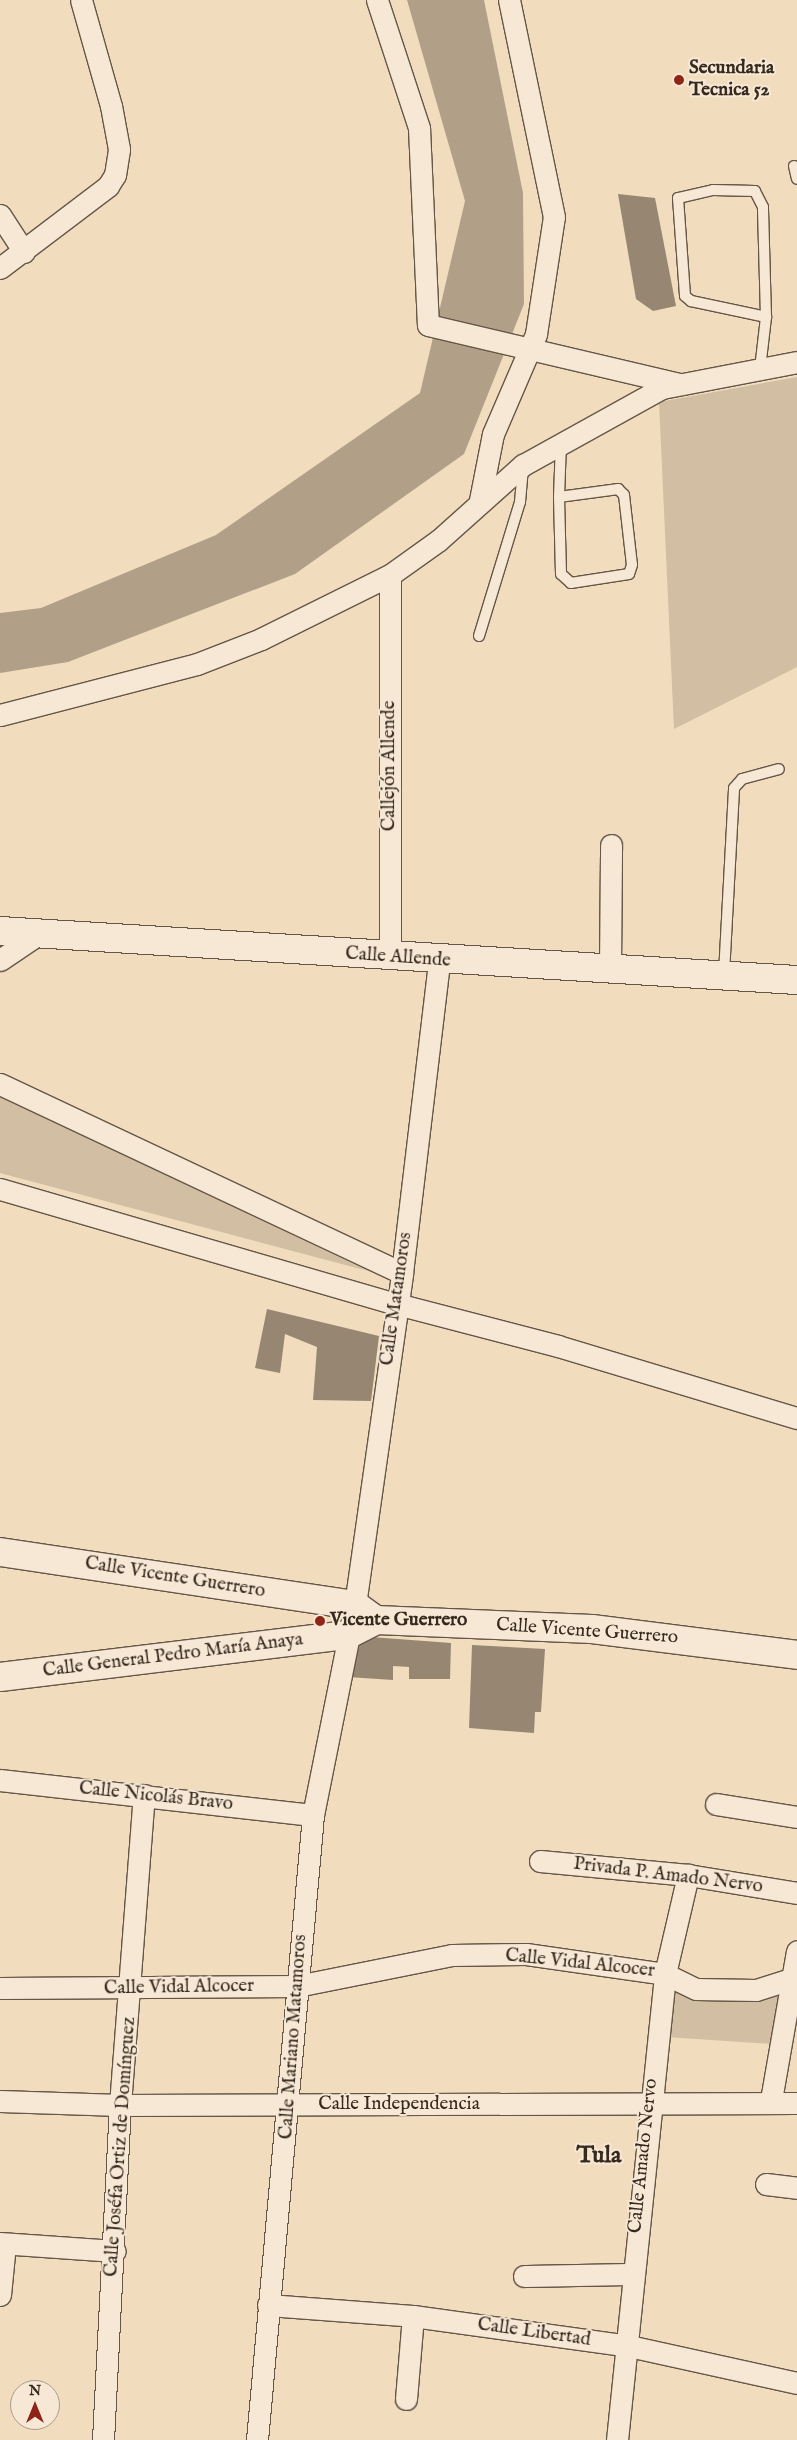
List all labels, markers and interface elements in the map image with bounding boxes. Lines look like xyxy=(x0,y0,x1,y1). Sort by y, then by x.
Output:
place label: Secundaria Tecnica 52 xyxy=(689,58,774,102)
marker: Secundaria Tecnica 52 xyxy=(673,74,685,86)
street label: Callejón Allende xyxy=(379,701,401,831)
street label: Calle Allende xyxy=(344,943,452,973)
street label: Calle Matamoros xyxy=(376,1231,418,1367)
street label: Calle Vicente Guerrero xyxy=(83,1552,267,1604)
place label: Vicente Guerrero xyxy=(330,1610,467,1632)
street label: Calle Vicente Guerrero xyxy=(495,1614,679,1650)
marker: Vicente Guerrero xyxy=(314,1615,326,1627)
street label: Calle General Pedro María Anaya xyxy=(42,1629,304,1683)
street label: Calle Nicolás Bravo xyxy=(78,1778,234,1816)
street label: Privada P. Amado Nervo xyxy=(572,1853,764,1899)
street label: Calle Mariano Matamoros xyxy=(275,1934,313,2140)
street label: Calle Vidal Alcocer xyxy=(504,1945,656,1983)
street label: Calle Vidal Alcocer xyxy=(104,1975,254,2001)
street label: Calle Joséfa Ortiz de Domínguez xyxy=(101,2016,141,2278)
street label: Calle Amado Nervo xyxy=(625,2078,663,2234)
street label: Calle Independencia xyxy=(318,2094,480,2116)
district label: Tula xyxy=(577,2142,621,2170)
street label: Calle Libertad xyxy=(476,2314,592,2352)
north arrow xyxy=(10,2380,60,2430)
text: N xyxy=(29,2382,41,2400)

